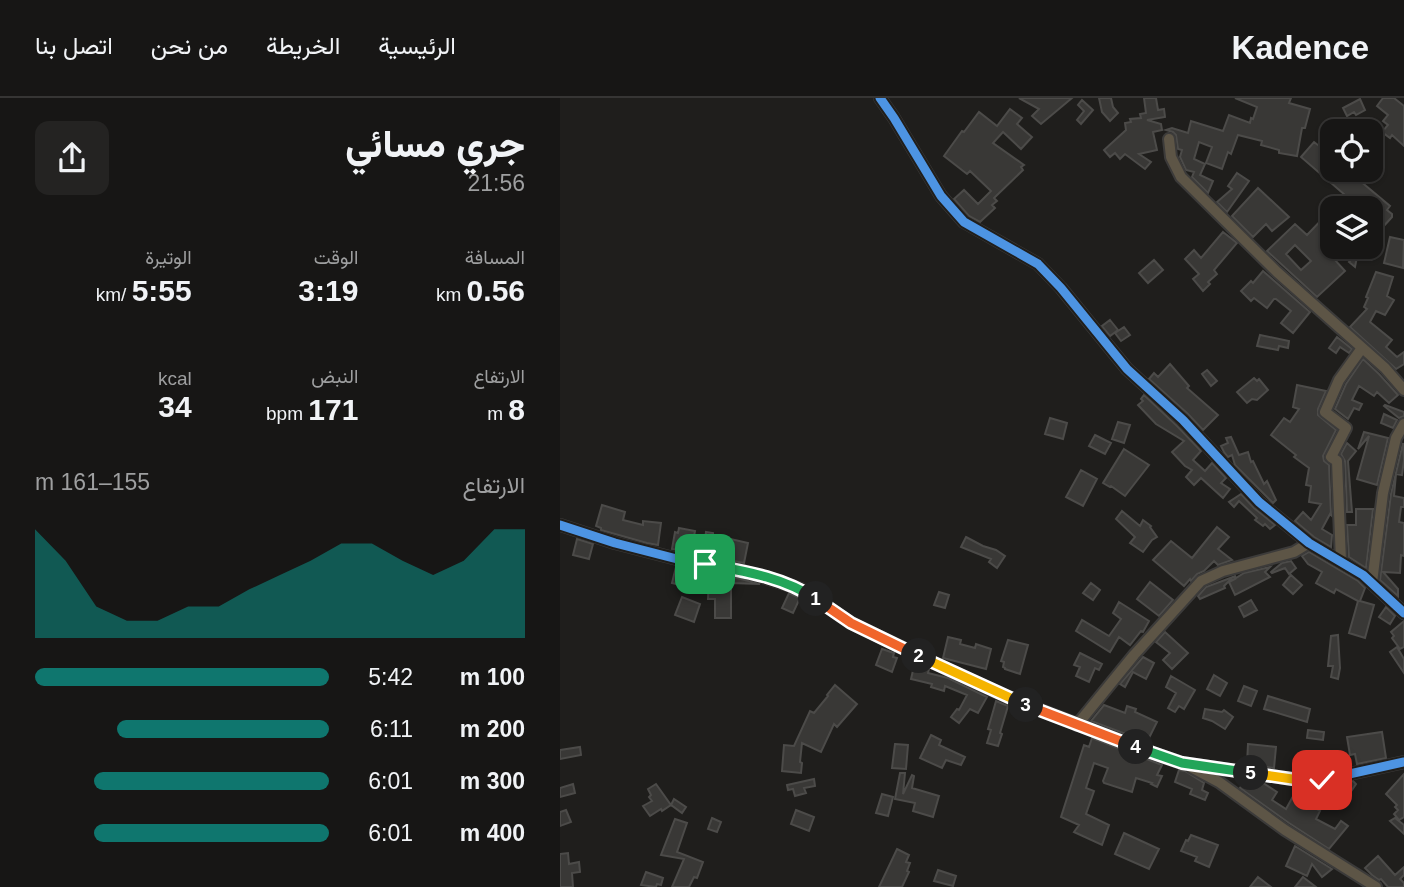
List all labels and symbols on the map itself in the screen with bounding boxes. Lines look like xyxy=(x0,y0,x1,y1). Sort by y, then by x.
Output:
pin xyxy=(675,534,735,594)
pin: 1 xyxy=(798,582,834,616)
pin: 2 xyxy=(902,638,936,674)
pin: 3 xyxy=(1008,688,1044,722)
pin: 4 xyxy=(1118,730,1154,764)
pin xyxy=(1292,750,1352,810)
pin: 5 xyxy=(1234,756,1268,790)

